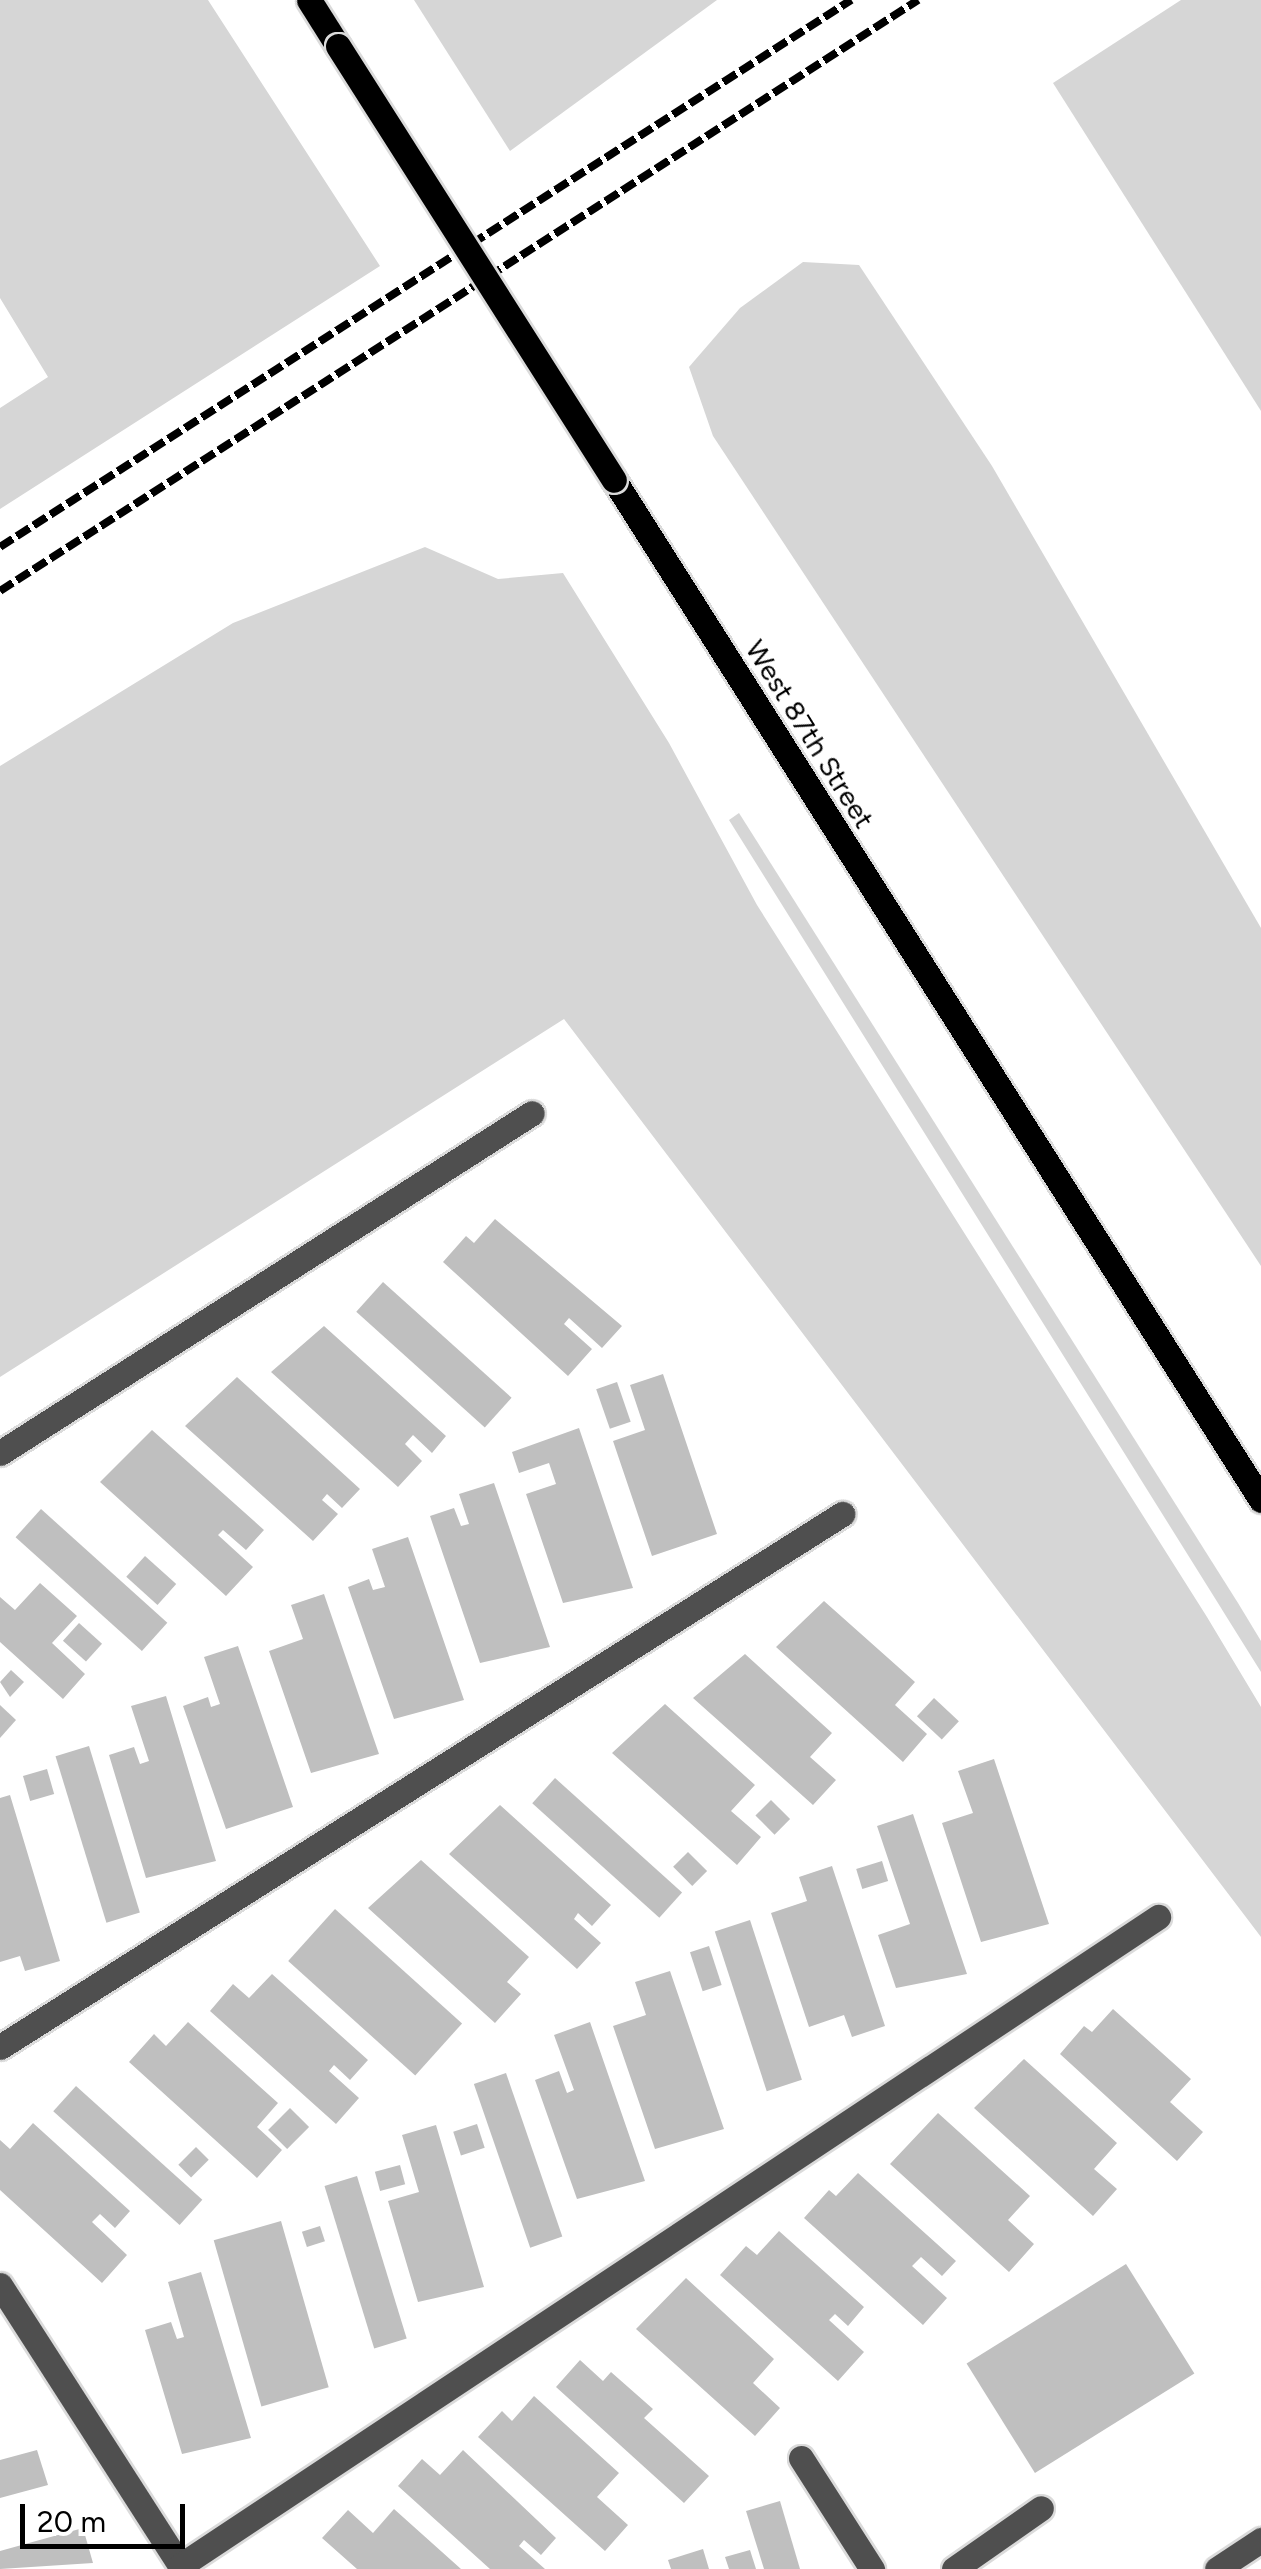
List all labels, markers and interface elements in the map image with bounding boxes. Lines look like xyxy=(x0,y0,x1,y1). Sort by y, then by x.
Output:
street label: West 87th Street xyxy=(739,634,881,834)
scale bar xyxy=(25,2484,190,2546)
text: 20 m xyxy=(37,2503,106,2540)

